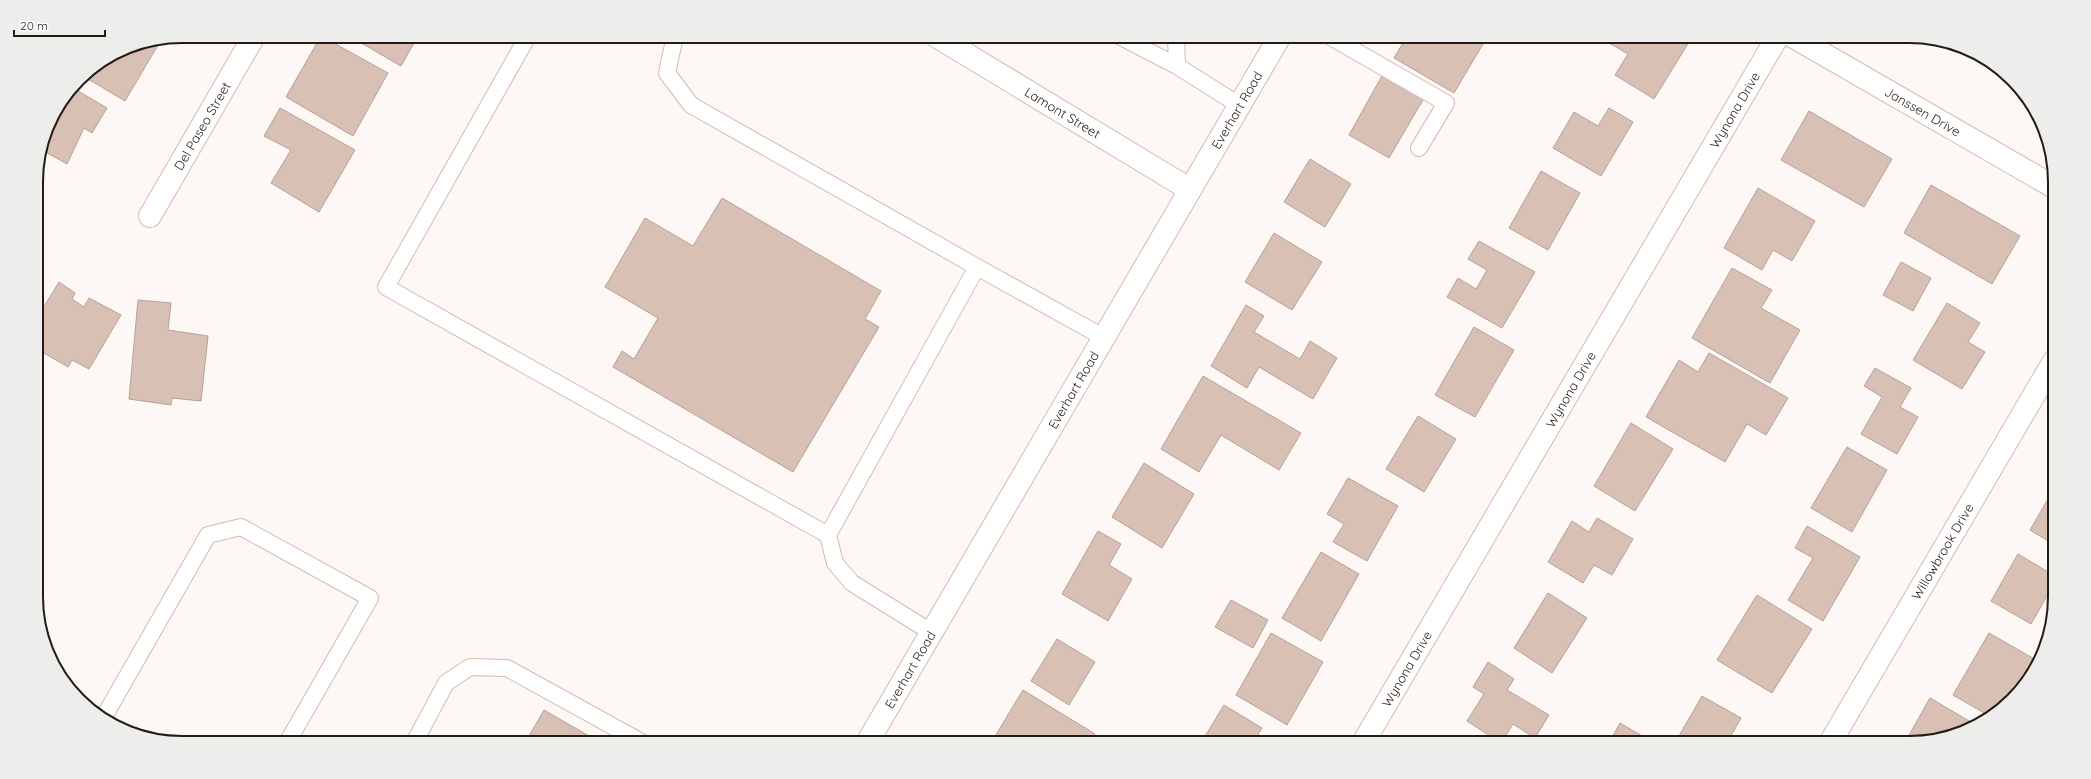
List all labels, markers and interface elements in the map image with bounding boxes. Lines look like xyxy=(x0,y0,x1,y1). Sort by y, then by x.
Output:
scale bar xyxy=(14,12,105,38)
text: 20 m xyxy=(20,18,48,33)
street label: Everhart Road xyxy=(1208,68,1266,152)
street label: Wynona Drive xyxy=(1706,69,1763,151)
street label: Del Paseo Street xyxy=(170,79,234,173)
street label: Janssen Drive xyxy=(1882,83,1964,140)
street label: Lamont Street xyxy=(1022,84,1103,142)
street label: Everhart Road xyxy=(1044,348,1102,431)
street label: Wynona Drive xyxy=(1542,348,1599,430)
street label: Willowbrook Drive xyxy=(1908,500,1977,603)
street label: Everhart Road xyxy=(881,628,939,711)
street label: Wynona Drive xyxy=(1378,628,1435,710)

